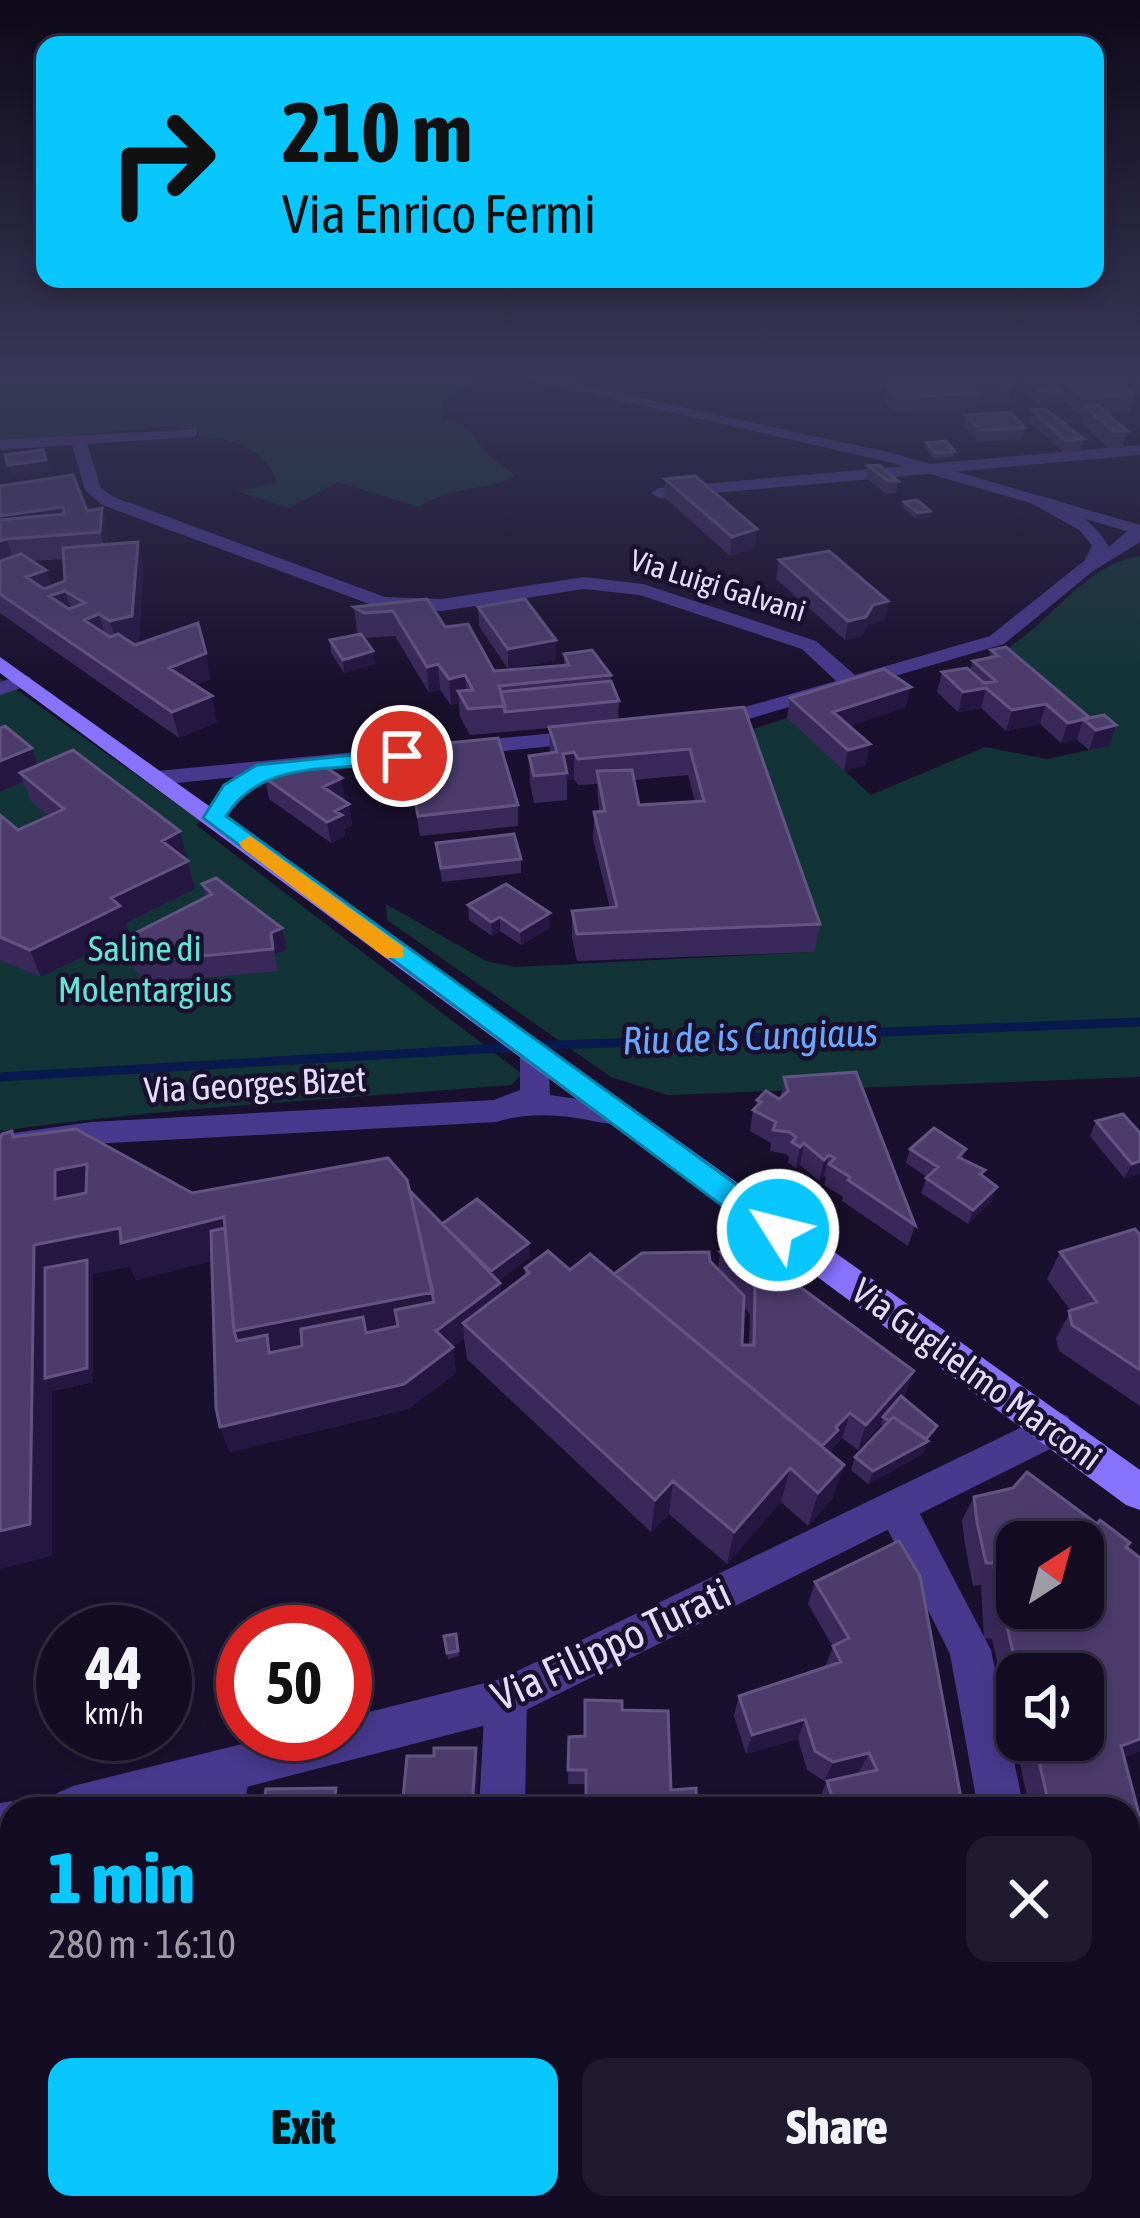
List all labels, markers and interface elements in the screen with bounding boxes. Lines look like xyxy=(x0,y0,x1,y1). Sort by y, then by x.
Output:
icon: right xyxy=(84,84,240,240)
text: 210 m xyxy=(282,84,472,180)
text: Via Enrico Fermi xyxy=(282,183,596,244)
street label: Via Luigi Galvani xyxy=(627,542,810,628)
pin xyxy=(351,705,453,807)
icon: arrive xyxy=(369,723,435,789)
park label: Saline di Molentargius xyxy=(58,927,232,1010)
water label: Riu de is Cungiaus xyxy=(621,1010,879,1062)
street label: Via Georges Bizet xyxy=(143,1057,367,1111)
position arrow xyxy=(715,1167,841,1293)
street label: Via Guglielmo Marconi xyxy=(844,1269,1110,1479)
north arrow xyxy=(996,1521,1104,1629)
map controls xyxy=(996,1521,1104,1761)
street label: Via Filippo Turati xyxy=(484,1568,738,1720)
speed limit sign: 50 xyxy=(216,1605,372,1761)
text: 44 xyxy=(86,1633,142,1702)
button: sound xyxy=(996,1653,1104,1761)
text: km/h xyxy=(84,1696,144,1730)
text: 1 min xyxy=(48,1836,195,1918)
button: close xyxy=(966,1836,1092,1962)
text: 280 m · 16:10 xyxy=(48,1922,236,1966)
button: Exit xyxy=(48,2058,558,2196)
button: Share xyxy=(582,2058,1092,2196)

